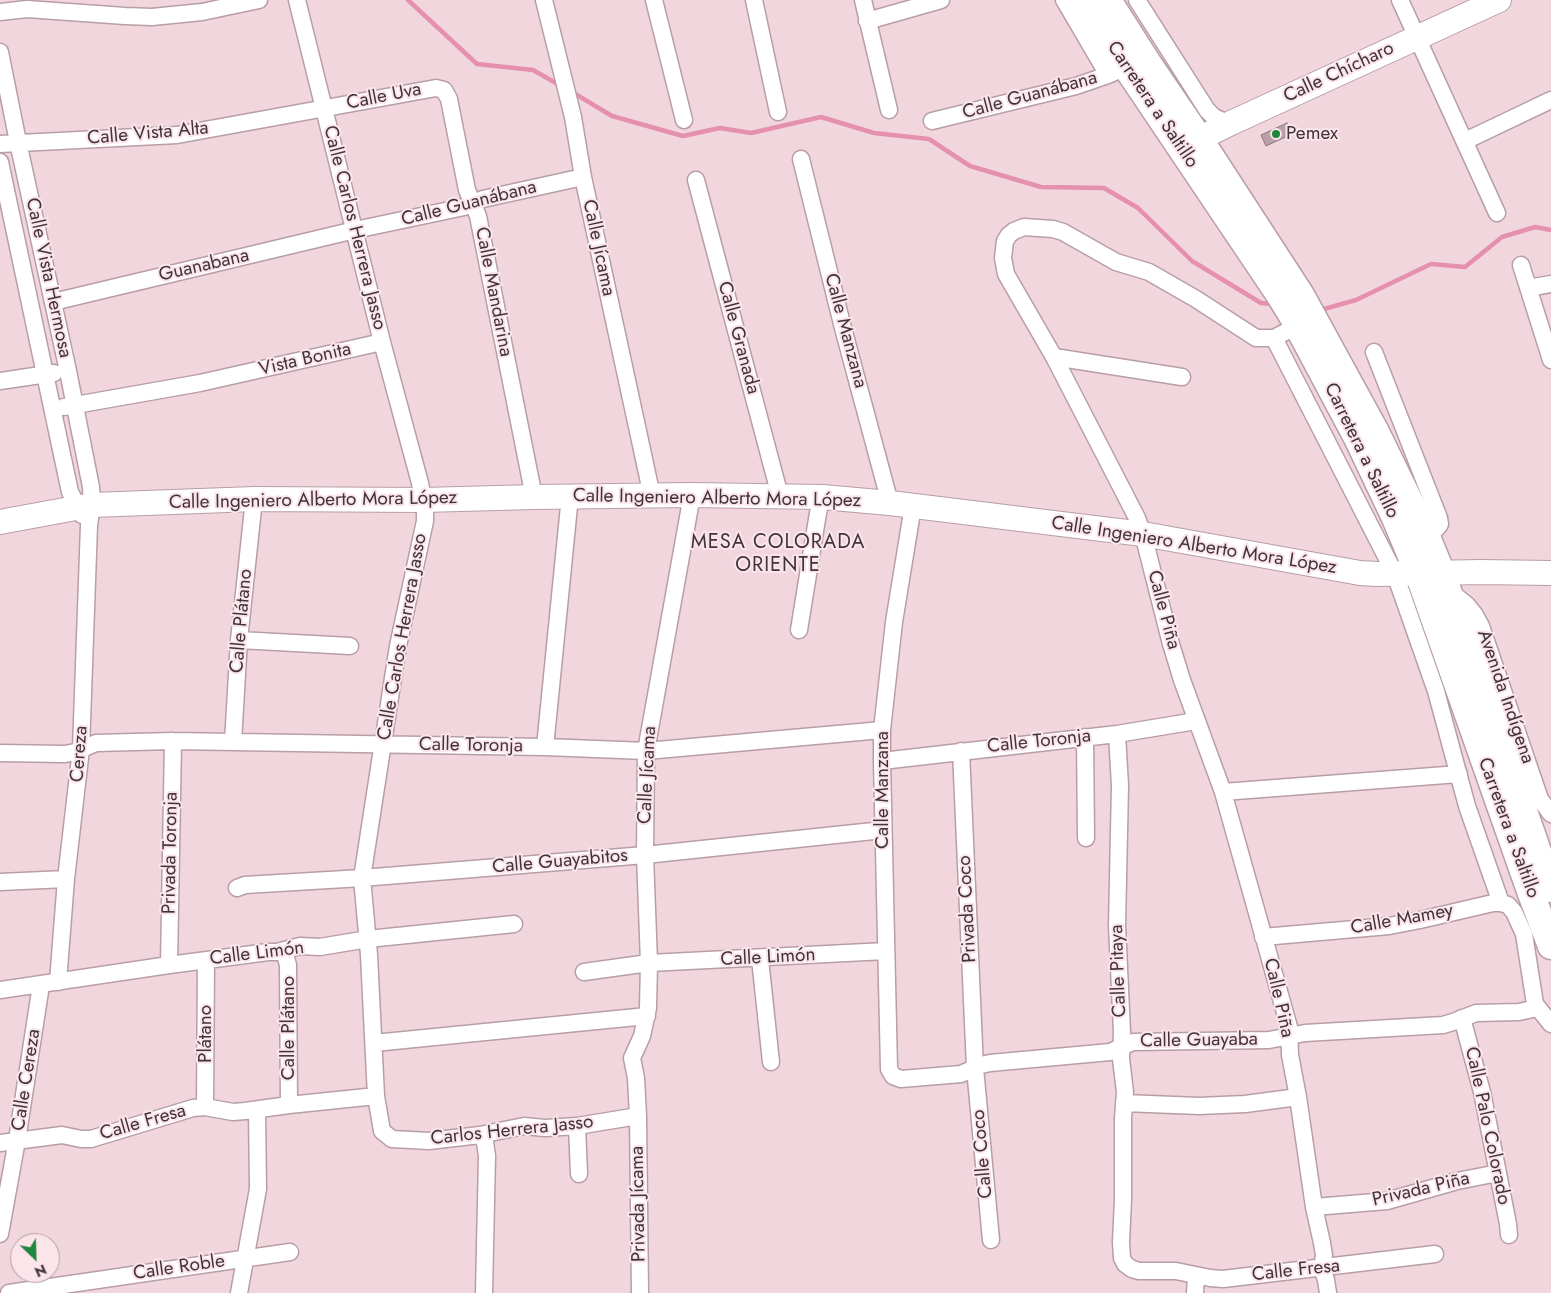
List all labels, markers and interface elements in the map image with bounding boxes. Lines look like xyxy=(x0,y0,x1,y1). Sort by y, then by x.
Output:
street label: Carretera a Saltillo xyxy=(1101,37,1203,173)
street label: Calle Chícharo xyxy=(1280,37,1398,109)
street label: Calle Guanábana xyxy=(960,67,1100,125)
street label: Calle Uva xyxy=(345,79,423,115)
street label: Calle Vista Alta xyxy=(86,117,210,151)
street label: Calle Carlos Herrera Jasso xyxy=(318,123,390,333)
place label: Pemex xyxy=(1286,123,1338,145)
marker: Pemex xyxy=(1270,128,1282,140)
street label: Calle Guanábana xyxy=(399,176,539,232)
street label: Calle Vista Hermosa xyxy=(20,196,76,360)
street label: Calle Jícama xyxy=(577,198,619,298)
street label: Calle Mandarina xyxy=(469,225,517,359)
street label: Guanabana xyxy=(157,245,251,287)
street label: Calle Manzana xyxy=(819,271,871,391)
street label: Calle Granada xyxy=(712,279,764,397)
street label: Vista Bonita xyxy=(257,338,353,382)
street label: Carretera a Saltillo xyxy=(1318,380,1404,522)
street label: Calle Ingeniero Alberto Mora López xyxy=(573,485,861,513)
street label: Calle Ingeniero Alberto Mora López xyxy=(169,487,457,515)
street label: Calle Ingeniero Alberto Mora López xyxy=(1050,512,1338,580)
district label: MESA COLORADA ORIENTE xyxy=(689,531,867,578)
street label: Calle Carlos Herrera Jasso xyxy=(374,532,432,742)
street label: Calle Plátano xyxy=(226,568,258,674)
street label: Calle Piña xyxy=(1142,568,1184,652)
street label: Avenida Indígena xyxy=(1471,627,1539,767)
street label: Cereza xyxy=(67,725,93,783)
street label: Calle Jícama xyxy=(634,725,662,825)
street label: Calle Toronja xyxy=(986,725,1092,759)
street label: Calle Manzana xyxy=(872,731,894,849)
street label: Calle Toronja xyxy=(419,734,523,758)
street label: Carretera a Saltillo xyxy=(1472,755,1544,901)
street label: Privada Toronja xyxy=(159,792,183,914)
street label: Calle Guayabitos xyxy=(491,845,629,879)
street label: Privada Coco xyxy=(954,855,982,963)
street label: Calle Mamey xyxy=(1349,900,1455,940)
street label: Calle Pitaya xyxy=(1106,924,1132,1018)
street label: Calle Limón xyxy=(208,937,306,971)
street label: Calle Limón xyxy=(720,944,816,972)
street label: Calle Piña xyxy=(1258,956,1298,1040)
street label: Calle Plátano xyxy=(278,976,300,1080)
street label: Plátano xyxy=(195,1005,217,1063)
street label: Calle Cereza xyxy=(8,1027,46,1133)
street label: Calle Guayaba xyxy=(1140,1029,1258,1053)
street label: Calle Palo Colorado xyxy=(1459,1045,1515,1207)
street label: Calle Fresa xyxy=(97,1100,189,1146)
street label: Calle Coco xyxy=(968,1109,998,1199)
street label: Carlos Herrera Jasso xyxy=(430,1111,594,1151)
street label: Privada Jícama xyxy=(627,1146,651,1262)
street label: Privada Piña xyxy=(1370,1168,1472,1212)
north arrow xyxy=(10,1233,60,1283)
street label: Calle Roble xyxy=(132,1250,226,1286)
street label: Calle Fresa xyxy=(1251,1255,1341,1287)
text: N xyxy=(32,1259,50,1282)

